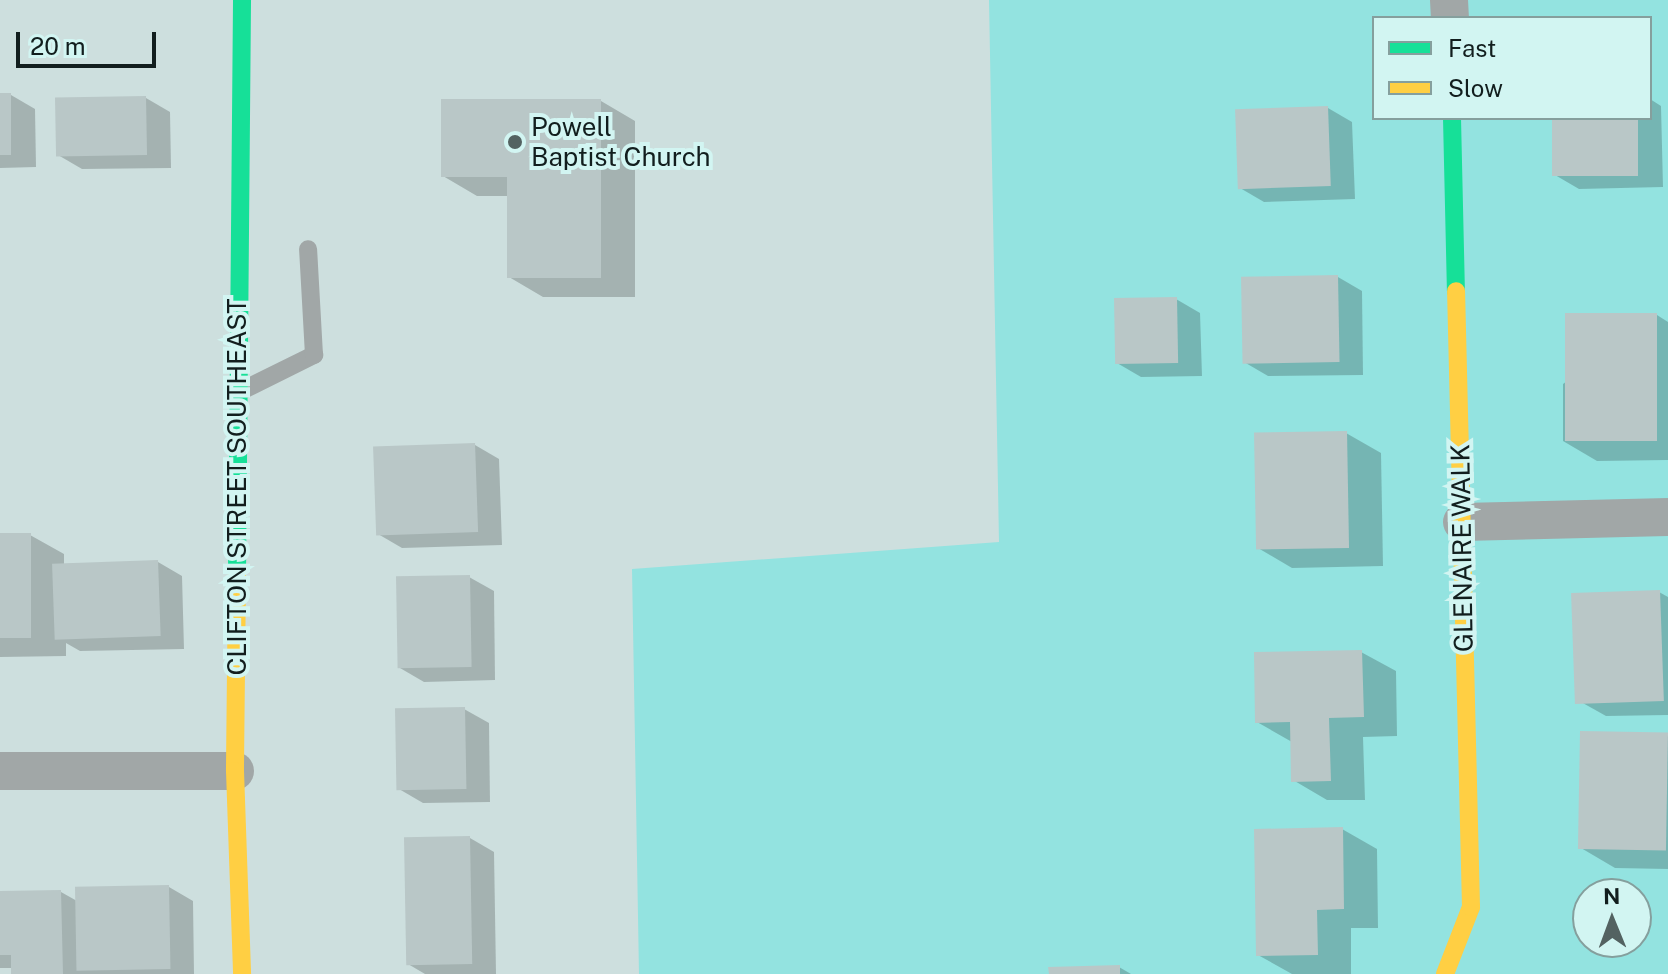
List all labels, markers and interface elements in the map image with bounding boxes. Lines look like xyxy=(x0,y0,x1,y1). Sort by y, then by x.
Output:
scale bar xyxy=(20,16,160,66)
legend xyxy=(1372,16,1652,120)
text: 20 m xyxy=(30,32,86,60)
text: Fast xyxy=(1448,34,1496,62)
text: Slow xyxy=(1448,74,1503,102)
place label: Powell Baptist Church xyxy=(531,111,711,172)
marker: Powell Baptist Church xyxy=(506,133,524,151)
street label: CLIFTON STREET SOUTHEAST xyxy=(221,298,253,676)
street label: GLENAIRE WALK xyxy=(1445,443,1479,653)
north arrow xyxy=(1572,878,1652,958)
text: N xyxy=(1603,883,1620,909)

